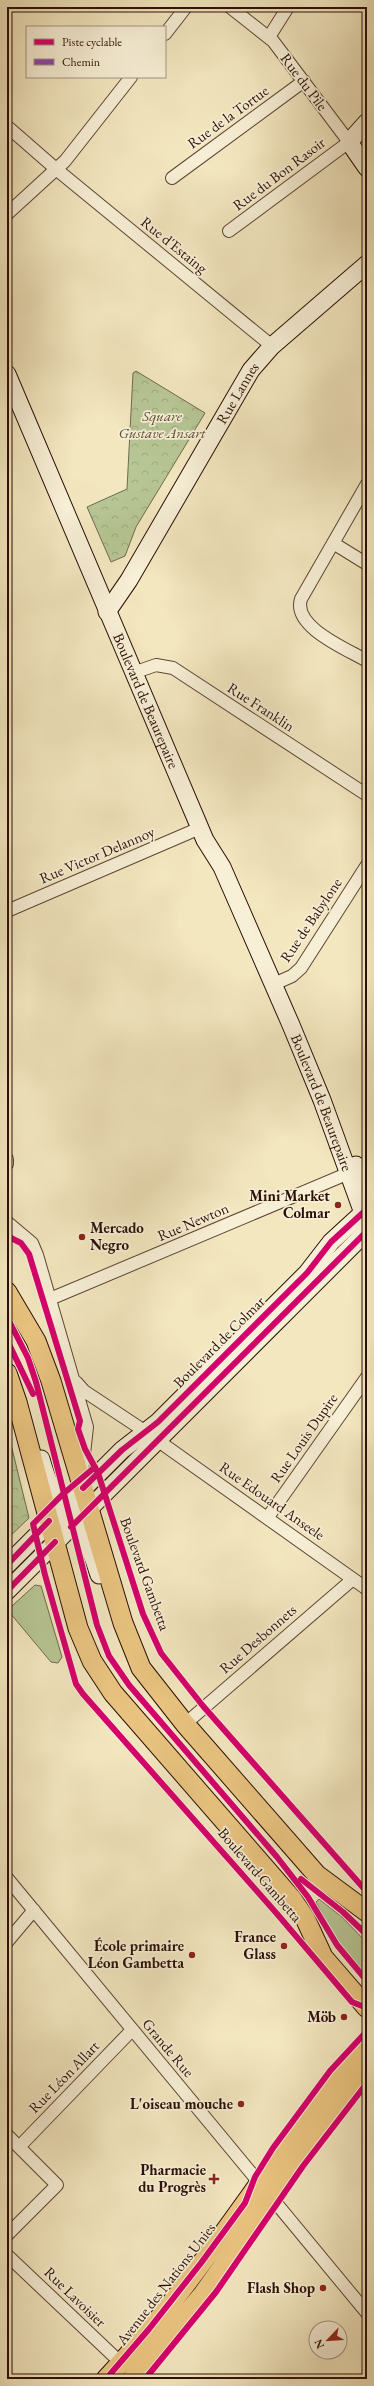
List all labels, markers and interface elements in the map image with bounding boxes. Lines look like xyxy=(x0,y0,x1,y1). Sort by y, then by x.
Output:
legend xyxy=(26,26,166,78)
text: Piste cyclable xyxy=(62,34,122,50)
street label: Rue du Pile xyxy=(277,49,332,114)
text: Chemin xyxy=(62,54,101,70)
street label: Rue de la Tortue xyxy=(183,81,272,152)
street label: Rue du Bon Rasoir xyxy=(229,133,329,215)
street label: Rue d'Estaing xyxy=(137,212,212,278)
street label: Rue Lannes xyxy=(212,358,263,427)
park label: Square Gustave Ansart xyxy=(119,406,206,442)
street label: Boulevard de Beaurepaire xyxy=(109,630,184,771)
street label: Rue Franklin xyxy=(224,678,298,735)
street label: Rue Victor Delannoy xyxy=(36,822,158,887)
street label: Rue de Babylone xyxy=(275,874,346,965)
street label: Boulevard de Beaurepaire xyxy=(287,1031,357,1174)
place label: Mini Market Colmar xyxy=(249,1186,331,1222)
street label: Rue Newton xyxy=(154,1198,231,1245)
marker: Mini Market Colmar xyxy=(333,1200,343,1210)
place label: Mercado Negro xyxy=(90,1218,144,1254)
marker: Mercado Negro xyxy=(77,1232,87,1242)
street label: Boulevard de Colmar xyxy=(169,1292,269,1392)
street label: Rue Louis Dupire xyxy=(266,1389,341,1486)
street label: Rue Edouard Anseele xyxy=(216,1457,329,1544)
street label: Boulevard Gambetta xyxy=(116,1515,175,1633)
street label: Rue Desbonnets xyxy=(215,1600,300,1677)
street label: Boulevard Gambetta xyxy=(214,1823,307,1926)
place label: France Glass xyxy=(234,1927,276,1963)
place label: École primaire Léon Gambetta xyxy=(88,1936,184,1972)
marker: France Glass xyxy=(279,1941,289,1951)
marker: École primaire Léon Gambetta xyxy=(187,1950,197,1960)
place label: Möb xyxy=(307,2007,336,2026)
marker: Möb xyxy=(339,2012,349,2022)
street label: Grande Rue xyxy=(138,2014,198,2081)
street label: Rue Léon Allart xyxy=(24,2036,103,2117)
place label: L'oiseau mouche xyxy=(130,2094,233,2113)
marker: L'oiseau mouche xyxy=(236,2099,246,2109)
place label: Pharmacie du Progrès xyxy=(138,2160,206,2196)
marker: Pharmacie du Progrès xyxy=(209,2174,219,2184)
street label: Avenue des Nations Unies xyxy=(111,2219,219,2349)
street label: Rue Lavoisier xyxy=(40,2263,110,2331)
place label: Flash Shop xyxy=(247,2278,315,2297)
marker: Flash Shop xyxy=(318,2283,328,2293)
north arrow xyxy=(308,2320,348,2360)
text: N xyxy=(311,2337,327,2351)

